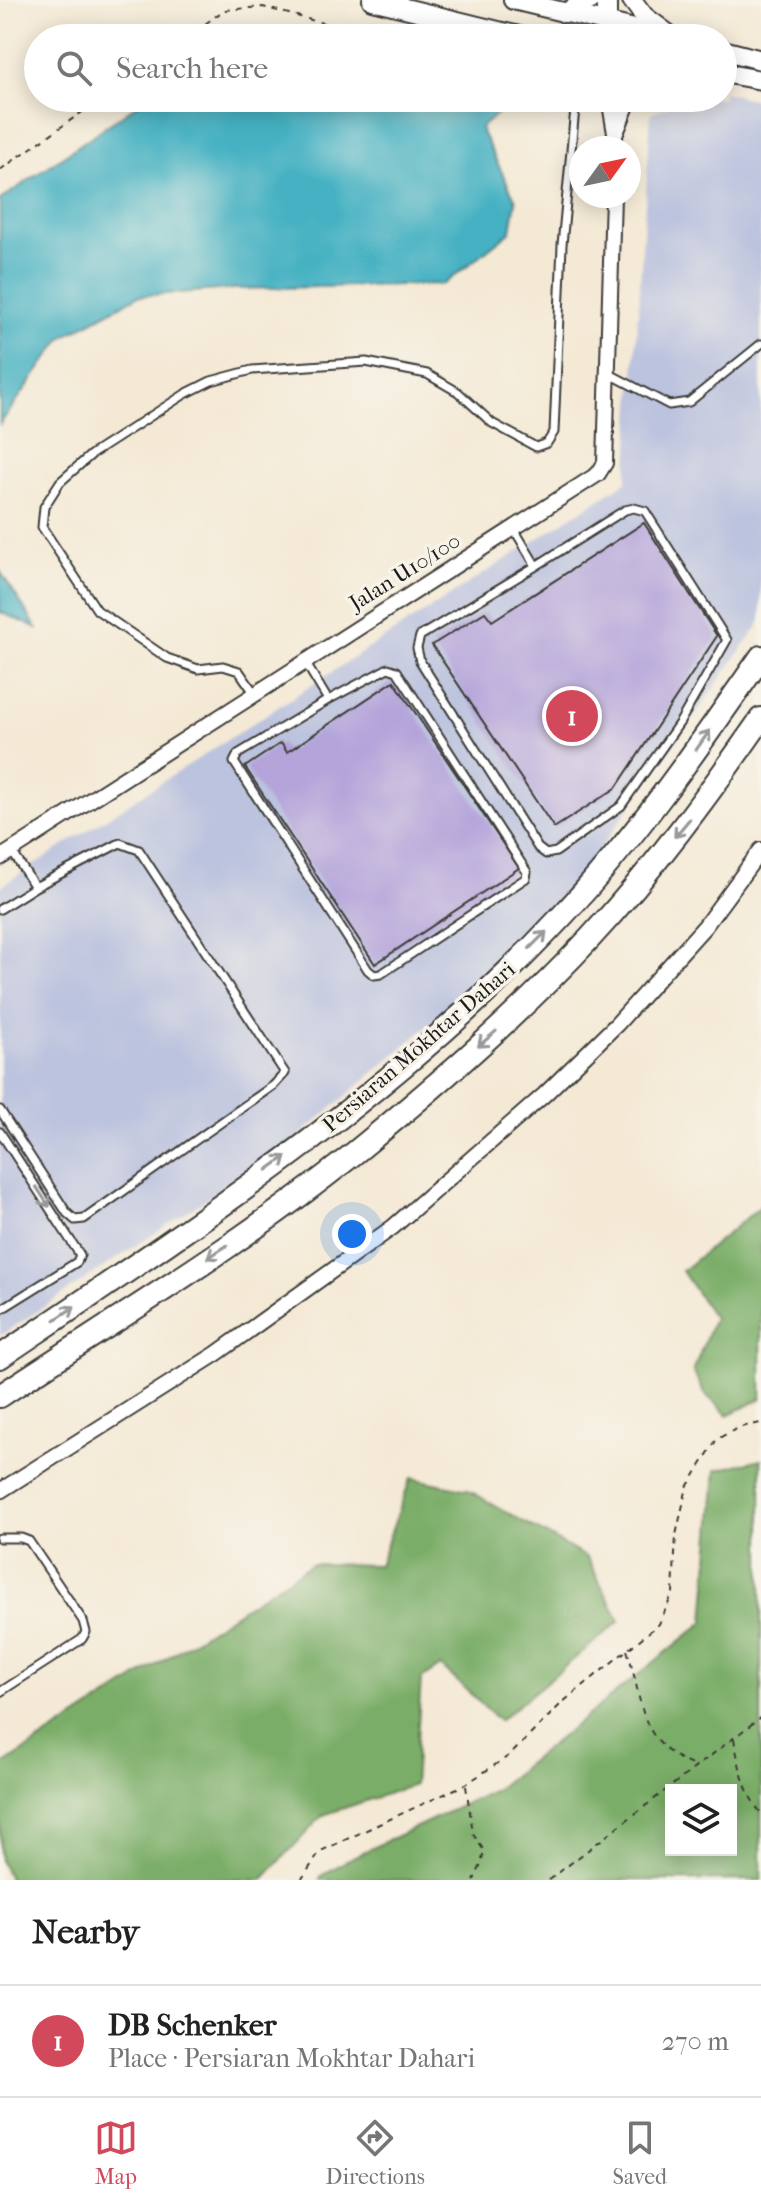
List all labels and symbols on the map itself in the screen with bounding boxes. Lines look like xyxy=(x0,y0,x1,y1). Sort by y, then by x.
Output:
north arrow xyxy=(569,136,641,208)
street label: Jalan U10/100 xyxy=(343,528,465,617)
pin: 1 xyxy=(546,686,598,746)
one-way arrow xyxy=(695,729,711,751)
one-way arrow xyxy=(673,817,691,837)
one-way arrow xyxy=(528,931,547,950)
street label: Persiaran Mokhtar Dahari xyxy=(317,956,521,1138)
one-way arrow xyxy=(477,1030,497,1048)
one-way arrow xyxy=(266,1155,288,1171)
one-way arrow xyxy=(35,1186,51,1208)
your location xyxy=(332,1214,372,1254)
one-way arrow xyxy=(207,1244,229,1260)
one-way arrow xyxy=(53,1305,75,1321)

